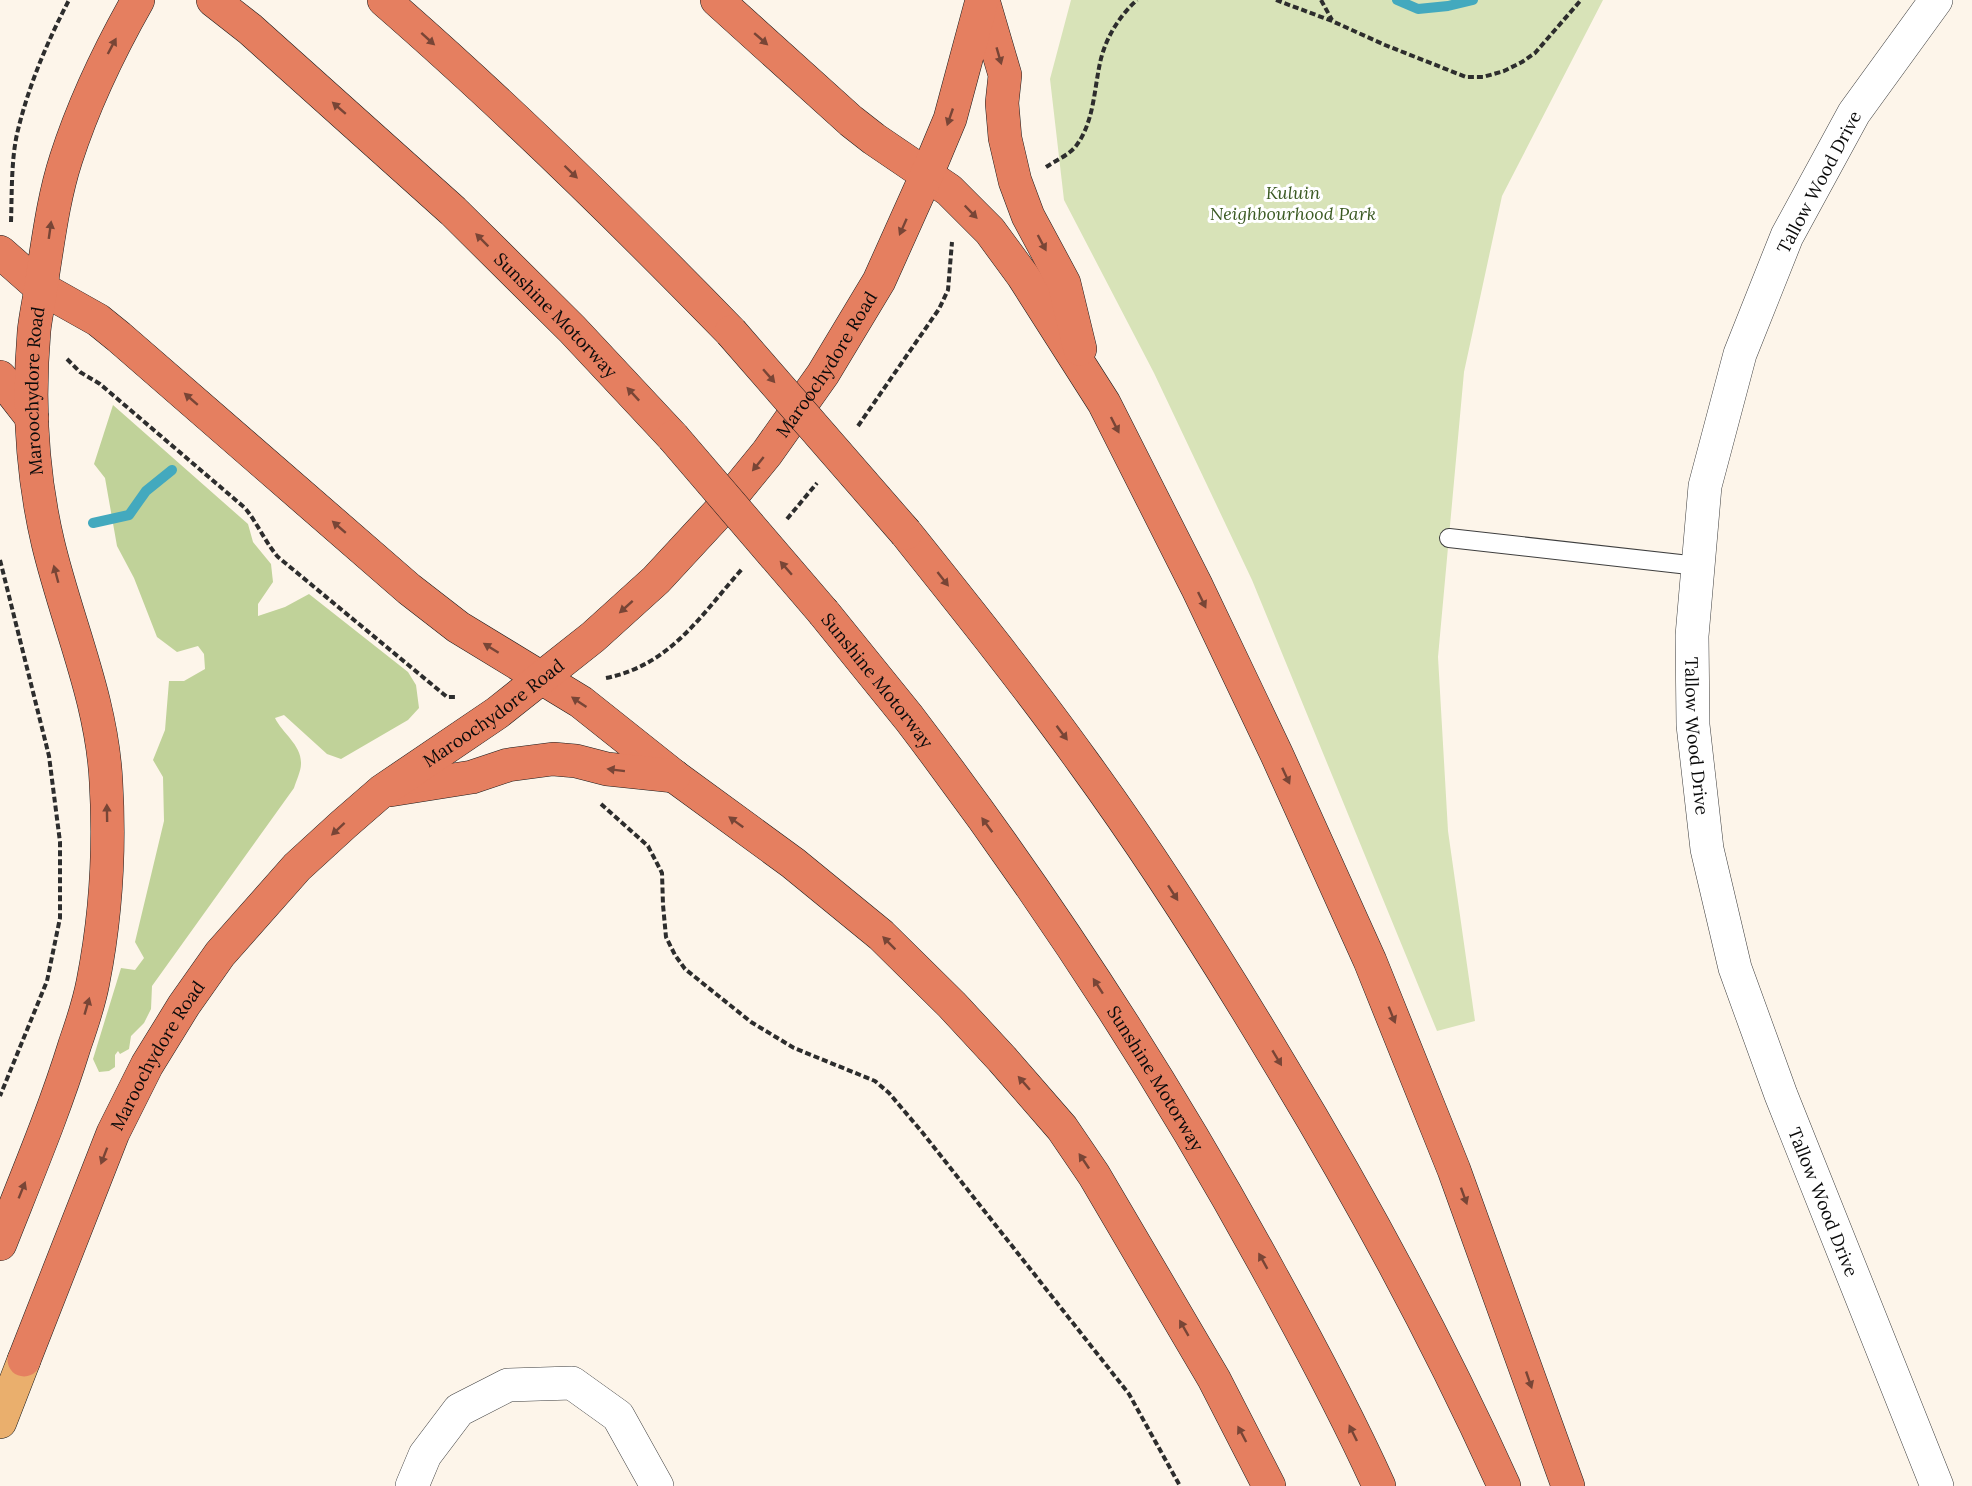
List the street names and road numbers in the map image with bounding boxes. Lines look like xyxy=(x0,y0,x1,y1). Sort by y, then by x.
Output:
street label: Tallow Wood Drive xyxy=(1772,106,1866,257)
street label: Sunshine Motorway xyxy=(490,247,623,383)
street label: Maroochydore Road xyxy=(770,287,882,442)
street label: Maroochydore Road xyxy=(20,305,49,477)
street label: Sunshine Motorway xyxy=(817,608,939,753)
street label: Maroochydore Road xyxy=(418,653,568,772)
street label: Tallow Wood Drive xyxy=(1681,657,1715,816)
street label: Maroochydore Road xyxy=(105,976,209,1134)
street label: Sunshine Motorway xyxy=(1102,1001,1210,1155)
street label: Tallow Wood Drive xyxy=(1784,1124,1864,1280)

